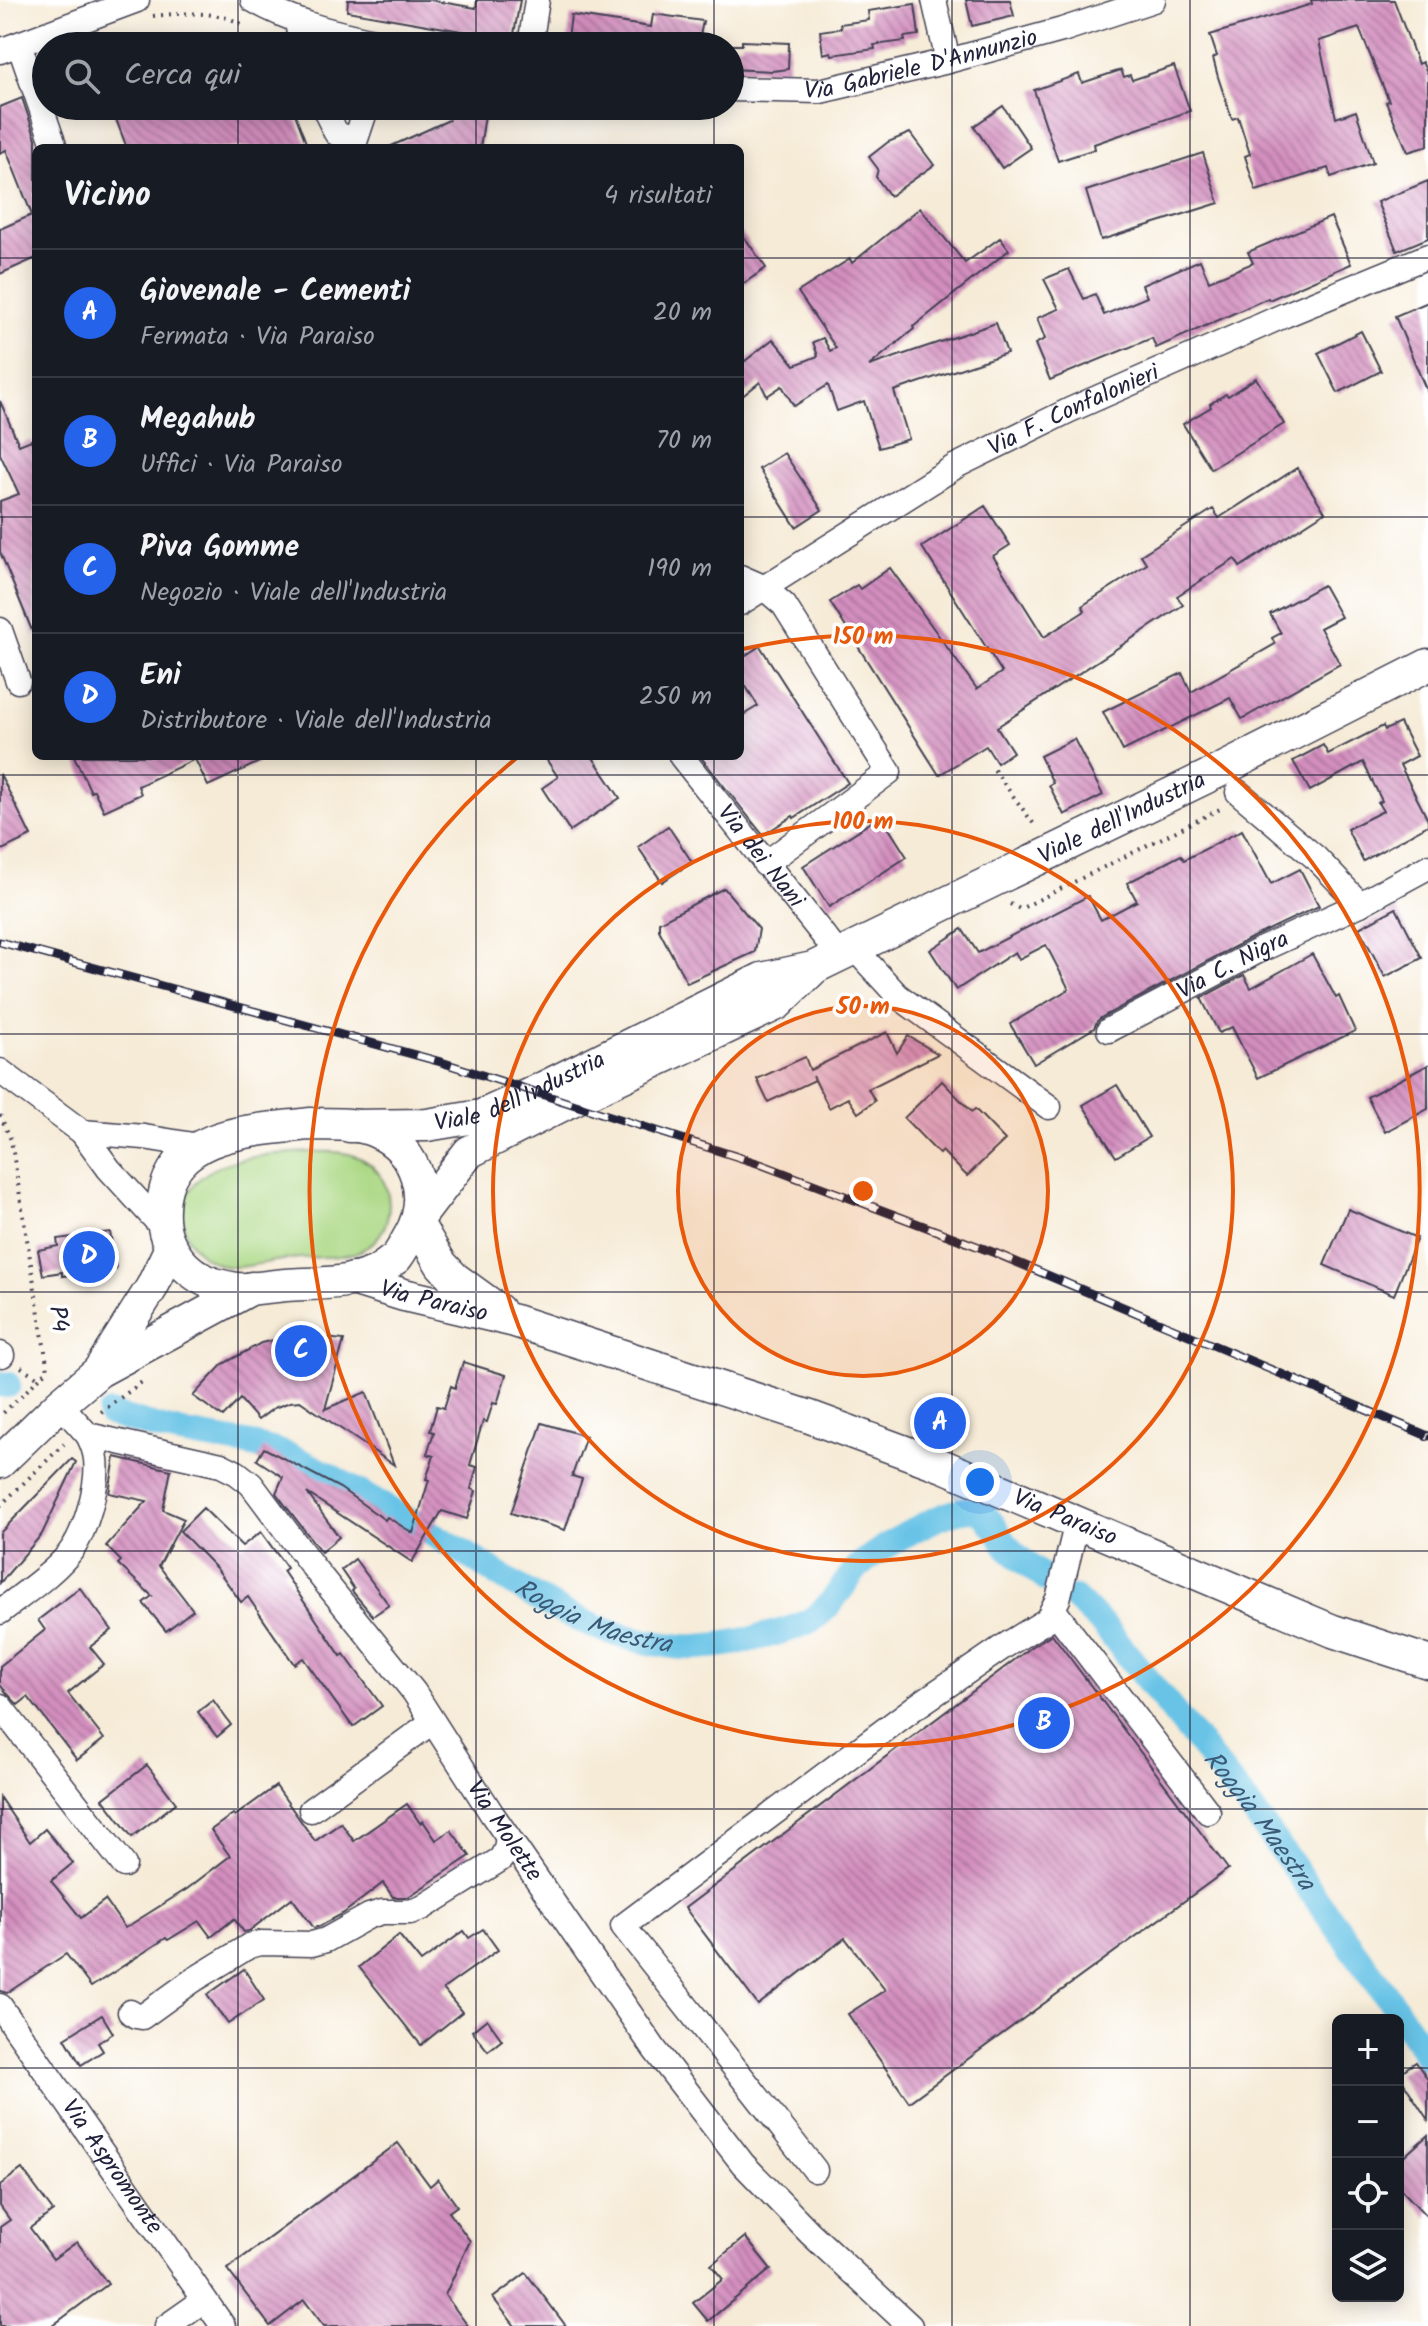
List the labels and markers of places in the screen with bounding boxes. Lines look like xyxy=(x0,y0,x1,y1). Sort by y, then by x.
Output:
centre of rings xyxy=(849,1177,877,1205)
pin: D xyxy=(63,1227,115,1287)
pin: C xyxy=(275,1321,327,1381)
pin: A xyxy=(914,1393,966,1453)
pin: B xyxy=(1018,1693,1070,1753)

